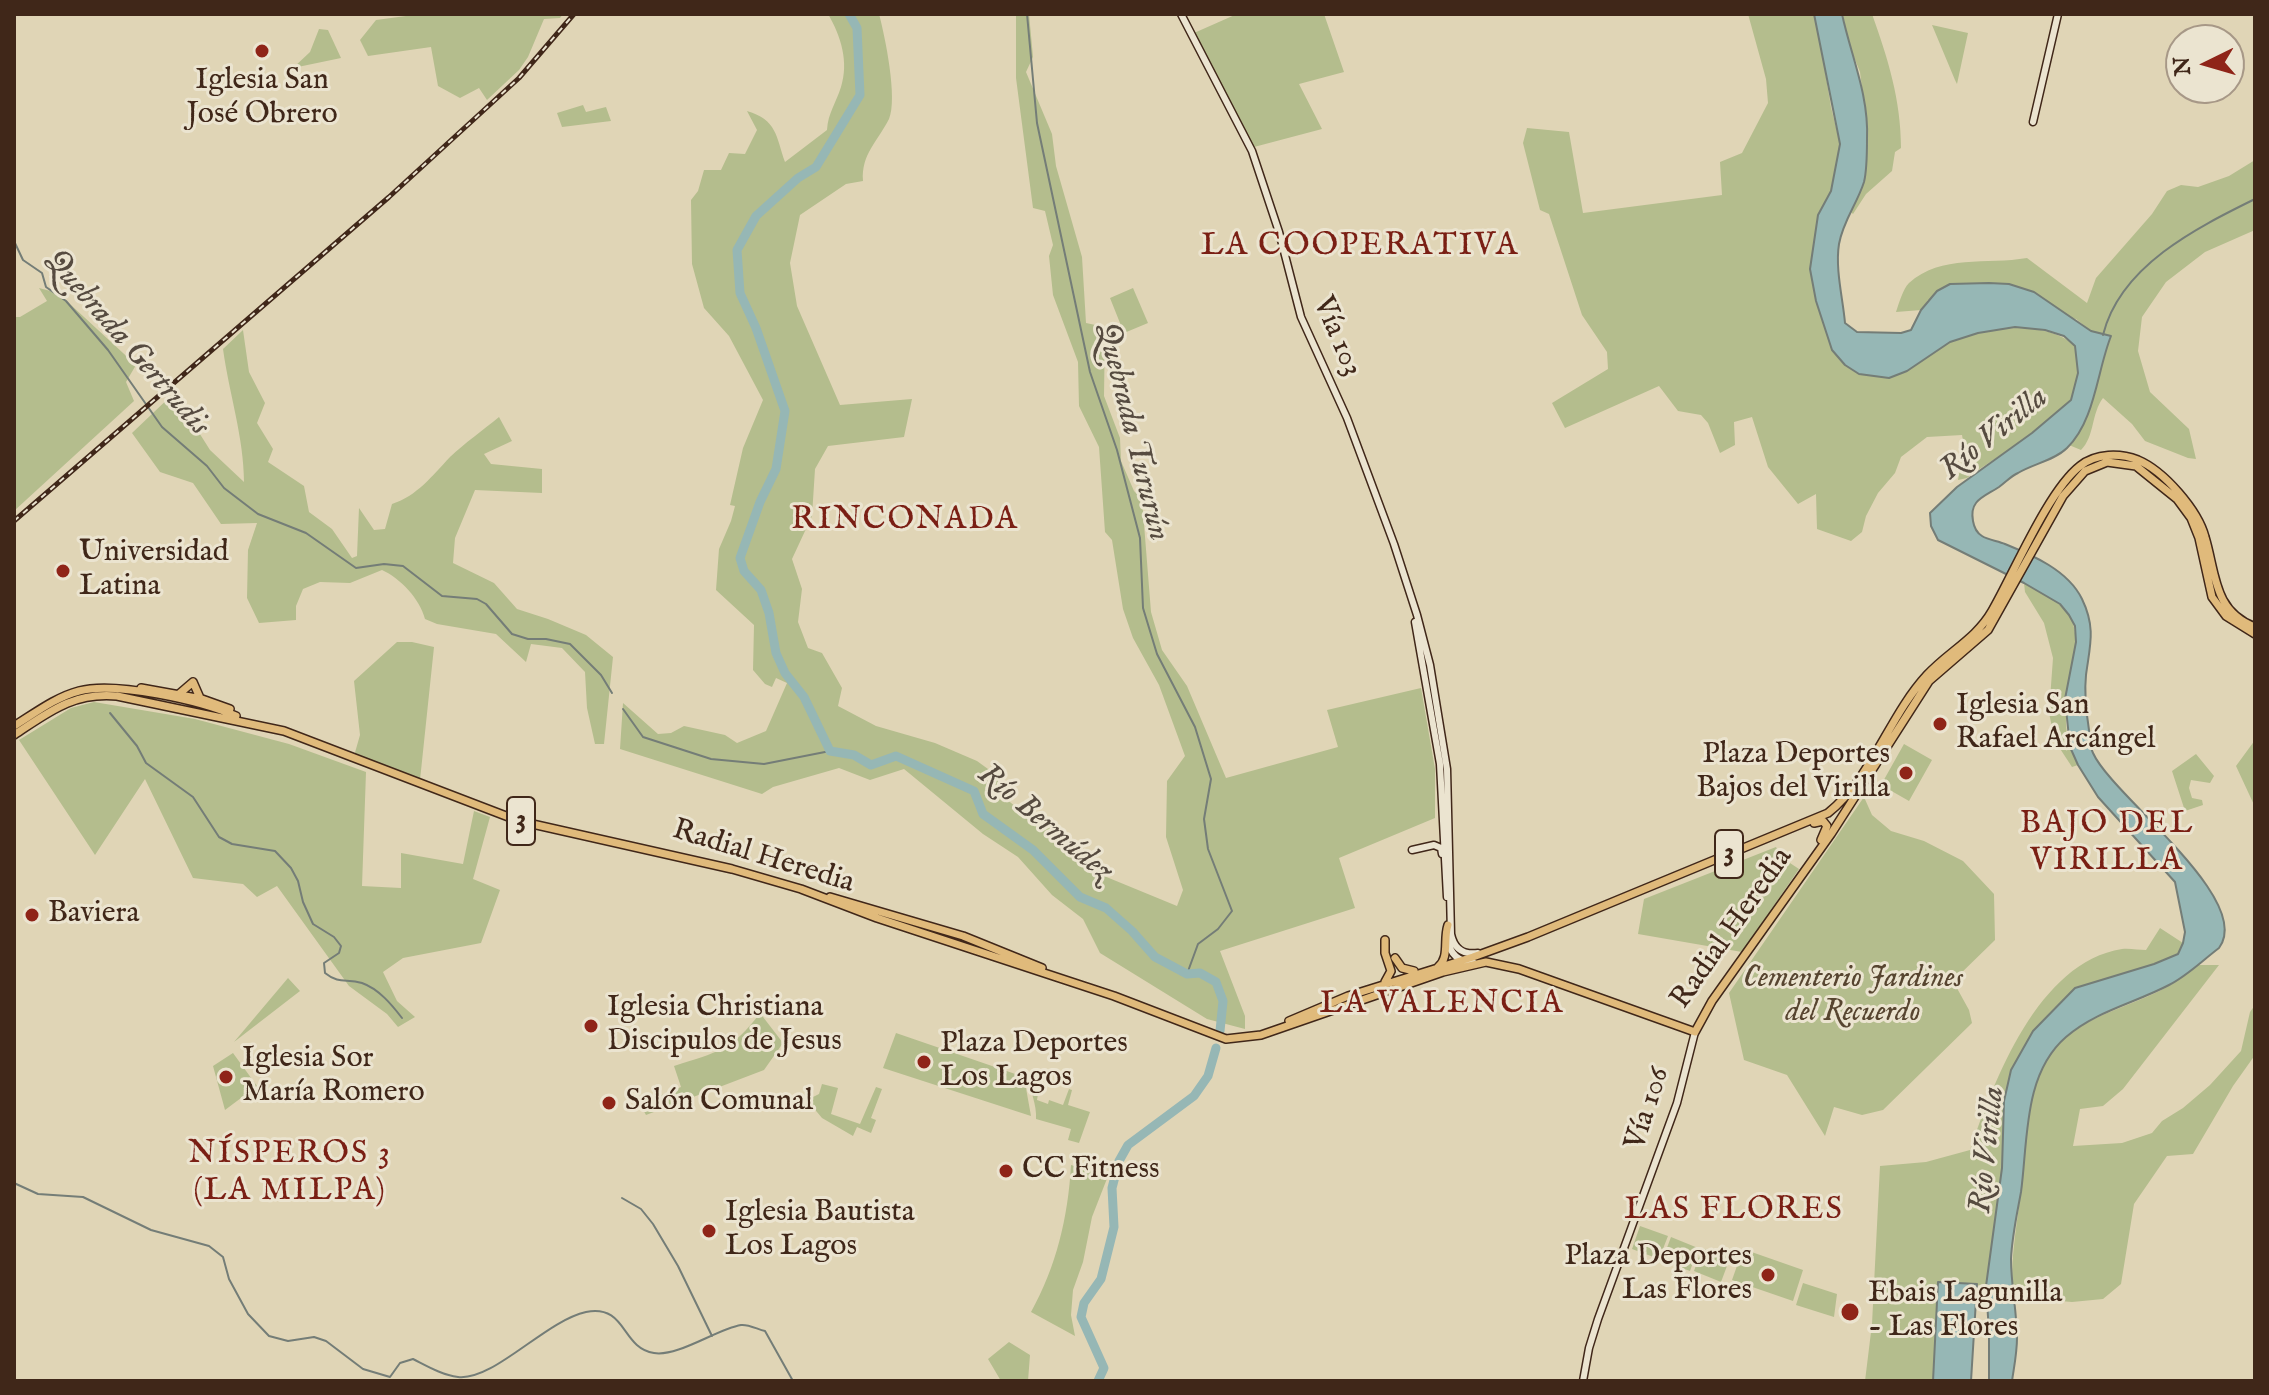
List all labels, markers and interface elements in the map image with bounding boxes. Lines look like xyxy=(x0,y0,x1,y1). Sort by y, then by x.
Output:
north arrow xyxy=(2165,24,2245,104)
marker: Iglesia San José Obrero xyxy=(253,42,271,60)
text: N xyxy=(2168,55,2198,77)
place label: Iglesia San José Obrero xyxy=(186,64,338,134)
district label: LA COOPERATIVA xyxy=(1201,228,1519,266)
water label: Quebrada Gertrudis xyxy=(35,243,217,445)
street label: Vía 103 xyxy=(1303,292,1369,382)
water label: Quebrada Tururún xyxy=(1085,319,1177,545)
water label: Río Virilla xyxy=(1933,380,2057,490)
district label: RINCONADA xyxy=(791,502,1019,540)
place label: Universidad Latina xyxy=(79,536,229,606)
marker: Universidad Latina xyxy=(54,562,72,580)
place label: Iglesia San Rafael Arcángel xyxy=(1956,689,2155,760)
marker: Iglesia San Rafael Arcángel xyxy=(1931,715,1949,733)
place label: Plaza Deportes Bajos del Virilla xyxy=(1696,738,1890,808)
water label: Río Bermúdez xyxy=(969,756,1119,892)
marker: Plaza Deportes Bajos del Virilla xyxy=(1897,764,1915,782)
road number: 3 xyxy=(507,797,535,845)
district label: BAJO DEL VIRILLA xyxy=(2020,806,2194,881)
street label: Radial Heredia xyxy=(668,813,858,903)
road number: 3 xyxy=(1715,830,1743,878)
street label: Radial Heredia xyxy=(1664,842,1802,1016)
place label: Baviera xyxy=(48,897,139,933)
marker: Baviera xyxy=(23,906,41,924)
park label: Cementerio Jardines del Recuerdo xyxy=(1743,962,1963,1032)
district label: LA VALENCIA xyxy=(1320,986,1564,1024)
place label: Iglesia Christiana Discipulos de Jesus xyxy=(607,991,842,1062)
marker: Iglesia Christiana Discipulos de Jesus xyxy=(582,1017,600,1035)
place label: Plaza Deportes Los Lagos xyxy=(940,1027,1128,1098)
place label: Iglesia Sor María Romero xyxy=(242,1042,425,1112)
marker: Plaza Deportes Los Lagos xyxy=(915,1053,933,1071)
street label: Vía 106 xyxy=(1619,1063,1679,1155)
marker: Iglesia Sor María Romero xyxy=(217,1068,235,1086)
place label: Salón Comunal xyxy=(625,1085,813,1121)
water label: Río Virilla xyxy=(1963,1085,2015,1215)
marker: Salón Comunal xyxy=(600,1094,618,1112)
district label: NÍSPEROS 3 (LA MILPA) xyxy=(188,1136,392,1211)
place label: CC Fitness xyxy=(1022,1153,1160,1189)
marker: CC Fitness xyxy=(997,1162,1015,1180)
district label: LAS FLORES xyxy=(1624,1192,1844,1230)
place label: Iglesia Bautista Los Lagos xyxy=(725,1196,915,1266)
marker: Iglesia Bautista Los Lagos xyxy=(700,1222,718,1240)
place label: Plaza Deportes Las Flores xyxy=(1564,1240,1752,1310)
marker: Plaza Deportes Las Flores xyxy=(1759,1266,1777,1284)
place label: Ebais Lagunilla - Las Flores xyxy=(1868,1277,2062,1348)
marker: Ebais Lagunilla - Las Flores xyxy=(1839,1301,1861,1323)

